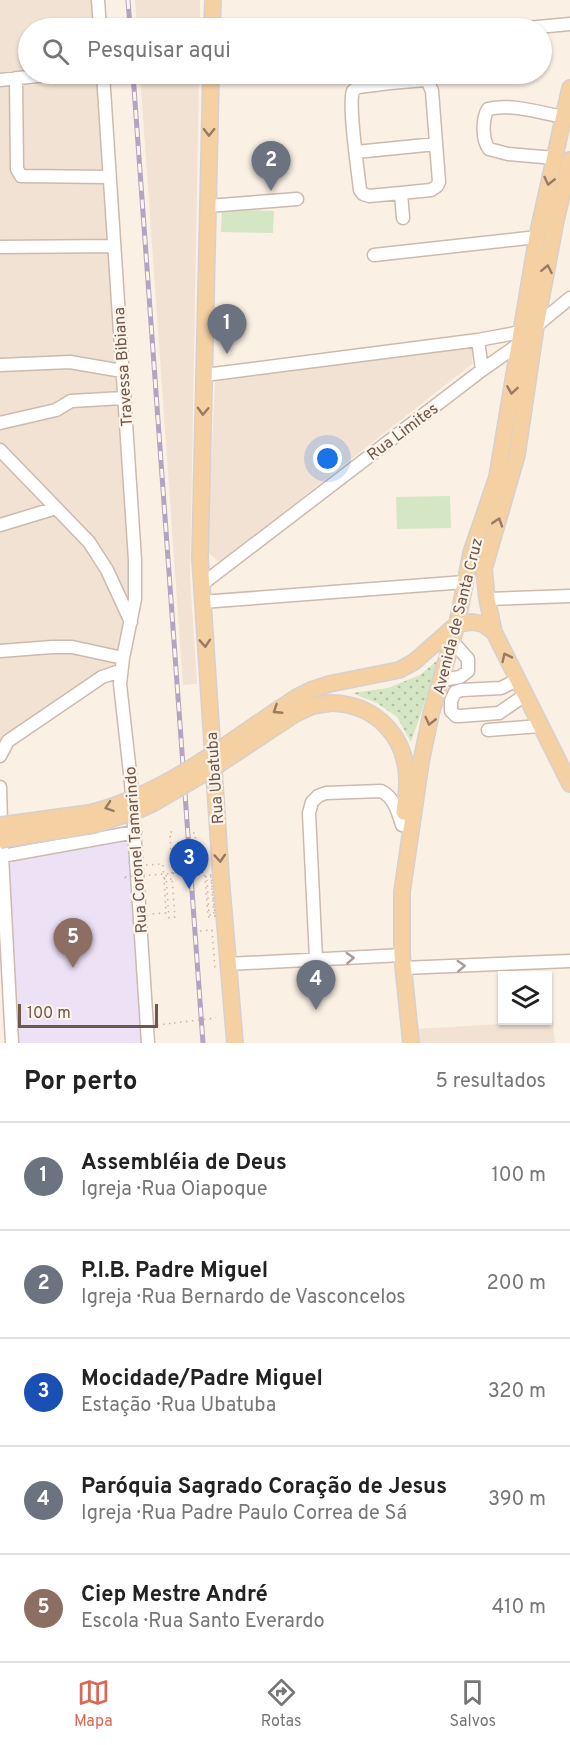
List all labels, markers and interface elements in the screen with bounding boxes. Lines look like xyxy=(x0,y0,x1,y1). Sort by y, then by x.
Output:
search box xyxy=(18,18,552,84)
icon: search xyxy=(39,35,72,68)
text: Pesquisar aqui xyxy=(87,38,231,65)
one-way arrow xyxy=(203,127,216,136)
pin: 2 xyxy=(252,142,290,191)
one-way arrow xyxy=(544,176,557,186)
one-way arrow xyxy=(540,264,553,274)
pin: 1 xyxy=(208,304,246,354)
street label: Travessa Bibiana xyxy=(110,307,138,427)
one-way arrow xyxy=(507,386,519,395)
street label: Rua Limites xyxy=(364,399,443,466)
one-way arrow xyxy=(197,406,210,415)
your location xyxy=(313,444,342,473)
one-way arrow xyxy=(491,517,503,528)
street label: Avenida de Santa Cruz xyxy=(430,536,488,697)
one-way arrow xyxy=(198,638,211,647)
one-way arrow xyxy=(501,652,513,663)
one-way arrow xyxy=(273,702,283,714)
one-way arrow xyxy=(424,716,437,726)
street label: Rua Ubatuba xyxy=(203,731,229,825)
street label: Rua Coronel Tamarindo xyxy=(121,766,153,934)
one-way arrow xyxy=(104,799,115,812)
pin: 3 xyxy=(170,840,208,889)
one-way arrow xyxy=(213,854,226,863)
pin: 5 xyxy=(54,918,92,968)
one-way arrow xyxy=(345,951,354,964)
one-way arrow xyxy=(457,959,466,972)
pin: 4 xyxy=(296,960,336,1010)
map controls xyxy=(498,971,552,1025)
button: layers xyxy=(498,971,552,1025)
scale bar xyxy=(18,1001,158,1028)
text: 100 m xyxy=(27,1004,71,1024)
text: Por perto xyxy=(24,1066,138,1099)
text: 5 resultados xyxy=(436,1069,546,1095)
text: Assembléia de Deus xyxy=(81,1150,287,1177)
text: 1 xyxy=(40,1163,48,1189)
text: 100 m xyxy=(491,1163,546,1189)
text: Igreja · Rua Oiapoque xyxy=(81,1177,268,1203)
text: P.I.B. Padre Miguel xyxy=(81,1258,268,1285)
text: 2 xyxy=(37,1271,50,1297)
text: 200 m xyxy=(487,1271,546,1297)
text: Igreja · Rua Bernardo de Vasconcelos xyxy=(81,1285,406,1311)
text: Mocidade/Padre Miguel xyxy=(81,1366,323,1393)
text: 3 xyxy=(38,1379,50,1405)
text: 320 m xyxy=(488,1379,546,1405)
text: Estação · Rua Ubatuba xyxy=(81,1393,276,1419)
text: Paróquia Sagrado Coração de Jesus xyxy=(81,1474,447,1501)
text: 4 xyxy=(37,1487,50,1513)
text: 390 m xyxy=(488,1487,546,1513)
text: Igreja · Rua Padre Paulo Correa de Sá xyxy=(81,1501,407,1527)
text: Ciep Mestre André xyxy=(81,1582,268,1609)
text: 5 xyxy=(37,1595,50,1621)
text: 410 m xyxy=(492,1595,546,1621)
text: Escola · Rua Santo Everardo xyxy=(81,1609,325,1635)
tab: Mapa xyxy=(74,1676,113,1732)
tab: Rotas xyxy=(261,1676,301,1732)
tab: Salvos xyxy=(449,1676,496,1732)

